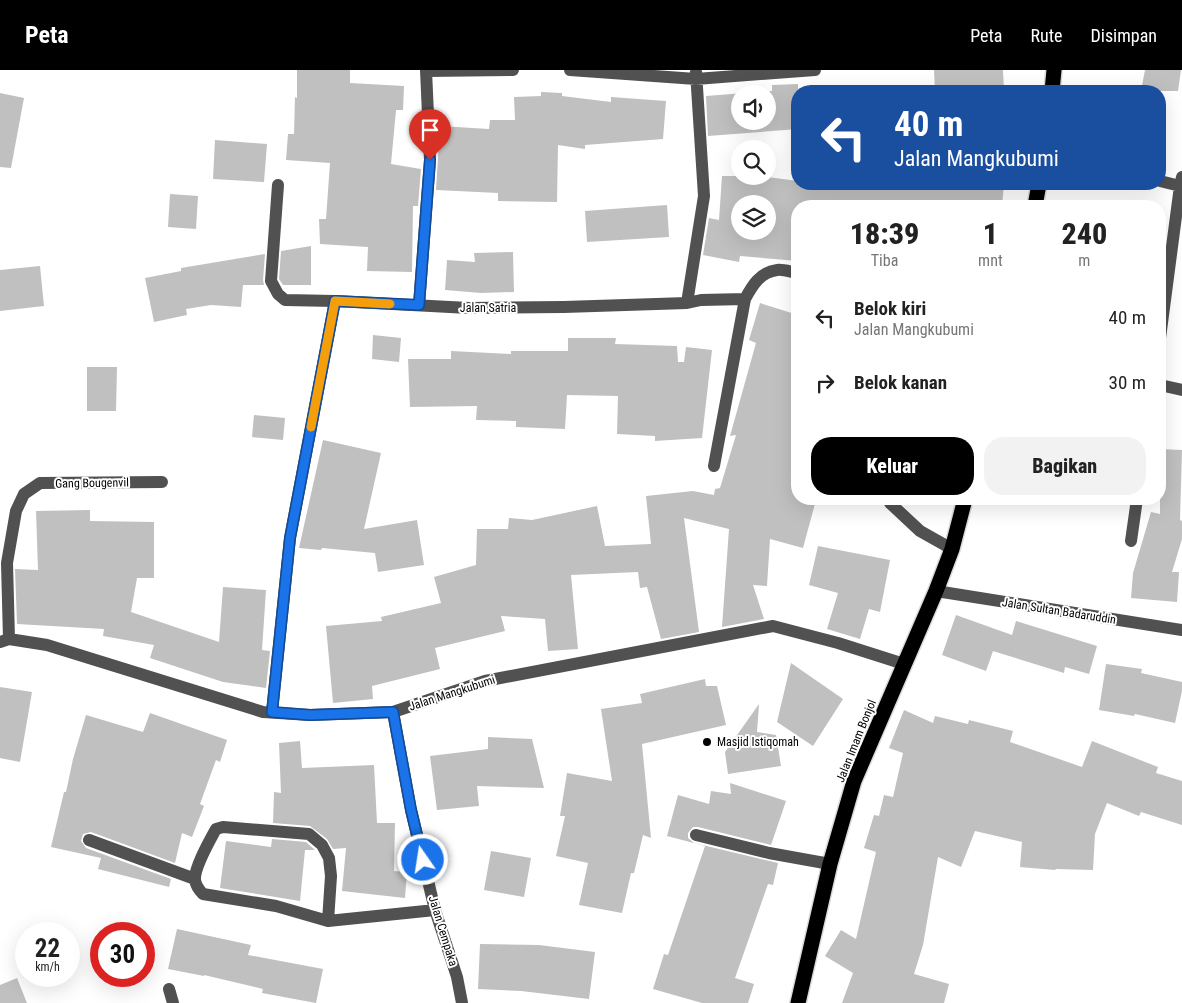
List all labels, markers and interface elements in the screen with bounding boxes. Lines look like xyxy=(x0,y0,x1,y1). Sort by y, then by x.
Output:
text: Peta xyxy=(25,21,69,49)
text: Peta xyxy=(970,25,1002,46)
text: Rute xyxy=(1030,25,1062,46)
text: Disimpan xyxy=(1090,25,1157,46)
map controls xyxy=(731,85,776,240)
button: sound xyxy=(731,85,776,130)
text: 40 m xyxy=(894,104,963,145)
icon: left xyxy=(811,105,876,170)
pin xyxy=(409,109,451,160)
icon: arrive xyxy=(416,116,444,144)
button: search xyxy=(731,140,776,185)
text: Jalan Mangkubumi xyxy=(894,146,1059,171)
button: layers xyxy=(731,195,776,240)
text: 18:39 xyxy=(850,216,919,251)
text: 1 xyxy=(983,216,998,251)
text: 240 xyxy=(1061,216,1107,251)
text: Tiba xyxy=(871,251,898,270)
text: mnt xyxy=(978,251,1003,270)
text: m xyxy=(1078,251,1090,270)
text: Belok kiri xyxy=(854,297,926,320)
street label: Jalan Satria xyxy=(460,301,516,315)
icon: left xyxy=(811,304,839,332)
text: 40 m xyxy=(1109,306,1146,329)
text: Jalan Mangkubumi xyxy=(854,320,974,339)
icon: right xyxy=(811,369,839,397)
text: Belok kanan xyxy=(854,371,947,394)
text: 30 m xyxy=(1109,371,1146,394)
button: Keluar xyxy=(811,437,974,495)
button: Bagikan xyxy=(984,437,1146,495)
street label: Gang Bougenvil xyxy=(55,475,129,491)
street label: Jalan Sultan Badaruddin xyxy=(1001,595,1117,627)
street label: Jalan Mangkubumi xyxy=(407,672,497,714)
street label: Jalan Imam Bonjol xyxy=(833,698,879,784)
place label: Masjid Istiqomah xyxy=(717,735,799,749)
marker: Masjid Istiqomah xyxy=(701,736,713,748)
position arrow xyxy=(396,833,448,885)
street label: Jalan Cempaka xyxy=(426,894,460,968)
speed limit sign: 30 xyxy=(90,922,155,987)
text: 22 xyxy=(35,934,60,963)
text: km/h xyxy=(35,960,60,974)

